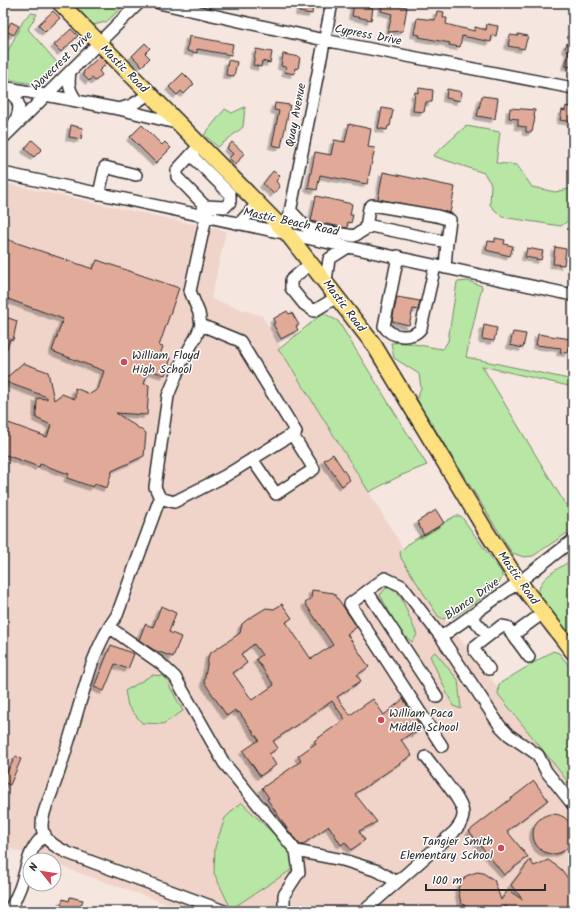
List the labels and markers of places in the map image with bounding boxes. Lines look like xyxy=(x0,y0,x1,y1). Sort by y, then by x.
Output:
place label: William Floyd High School xyxy=(132,346,200,379)
marker: William Floyd High School xyxy=(119,357,129,367)
place label: William Paca Middle School xyxy=(389,704,458,737)
marker: William Paca Middle School xyxy=(376,715,386,725)
place label: Tangier Smith Elementary School xyxy=(400,832,493,865)
marker: Tangier Smith Elementary School xyxy=(496,843,506,853)

